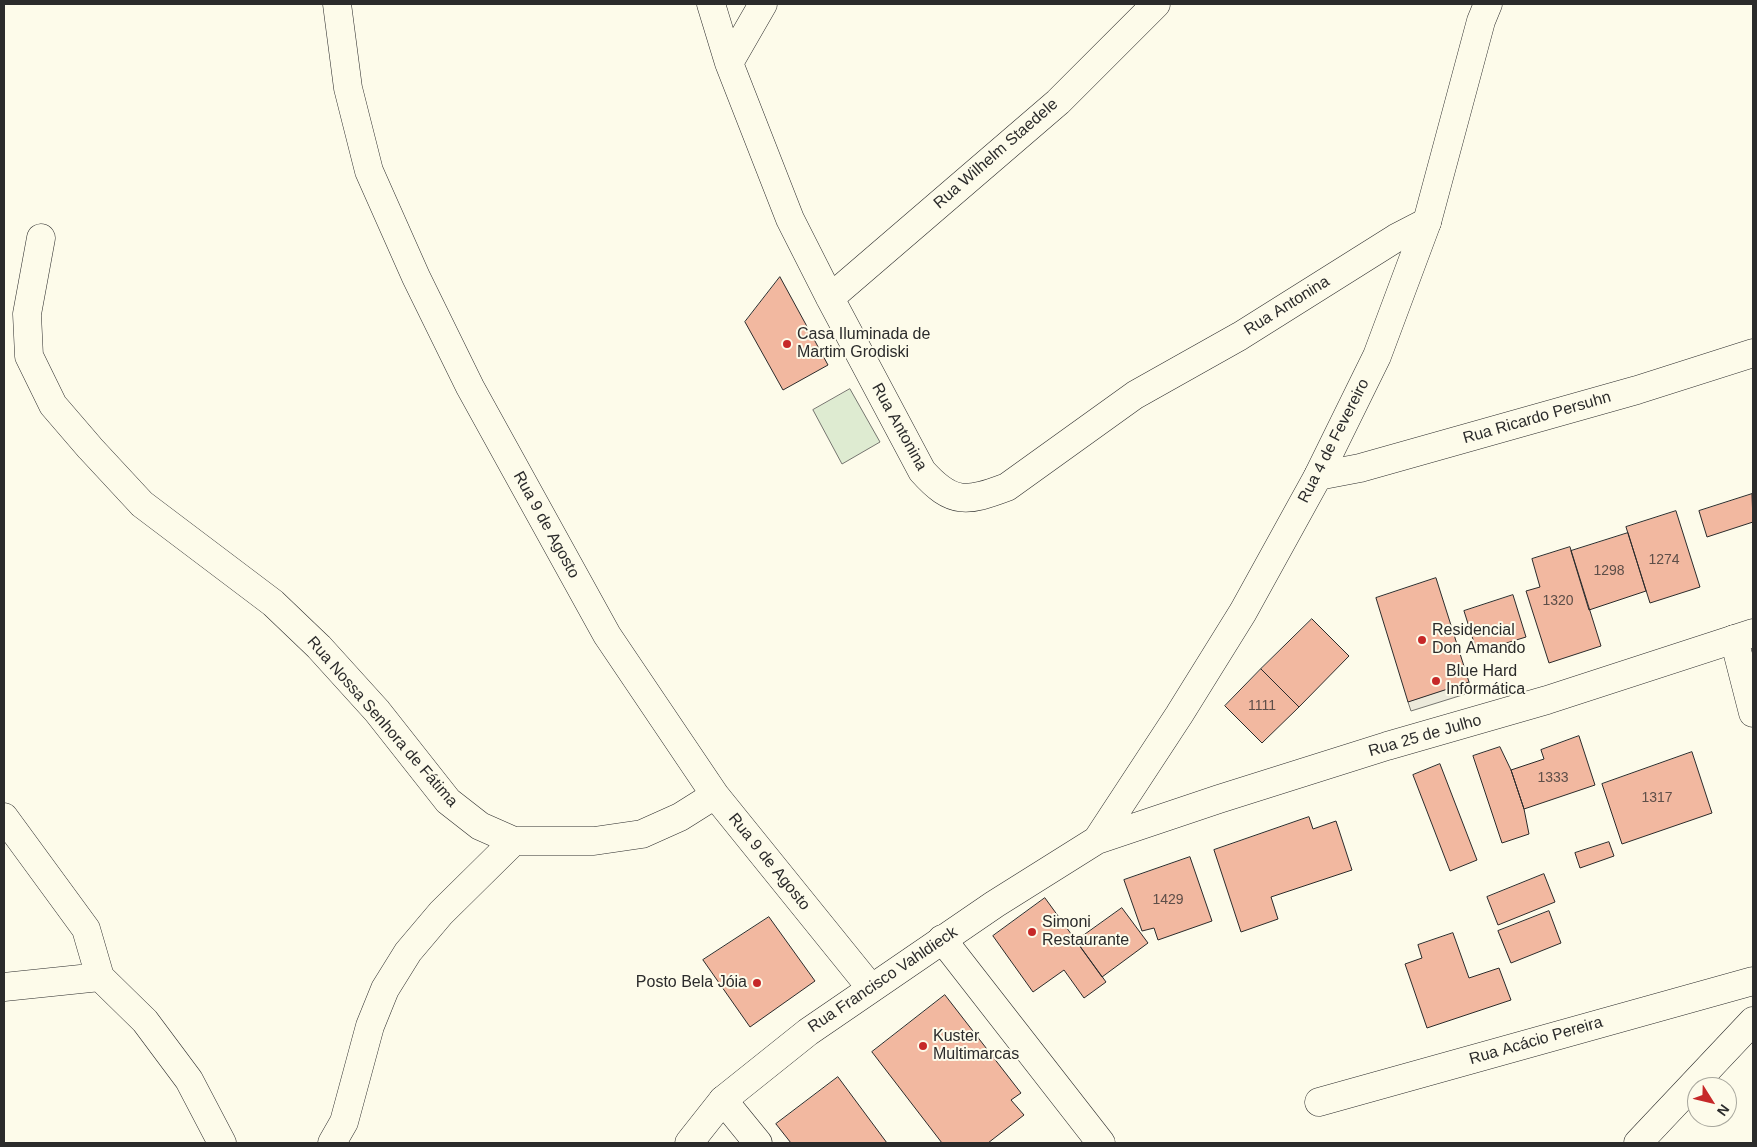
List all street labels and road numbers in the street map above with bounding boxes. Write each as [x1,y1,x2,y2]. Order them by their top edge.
street label: Rua Wilhelm Staedele [930,95,1062,213]
street label: Rua Antonina [1241,272,1333,340]
street label: Rua 4 de Fevereiro [1294,376,1374,506]
street label: Rua Antonina [867,380,931,474]
street label: Rua Ricardo Persuhn [1461,388,1613,448]
street label: Rua 9 de Agosto [509,468,583,582]
street label: Rua Nossa Senhora de Fátima [303,633,461,811]
street label: Rua 25 de Julho [1366,711,1484,761]
street label: Rua 9 de Agosto [724,810,814,914]
street label: Rua Francisco Vahldieck [805,923,961,1037]
street label: Rua Acácio Pereira [1467,1013,1605,1069]

